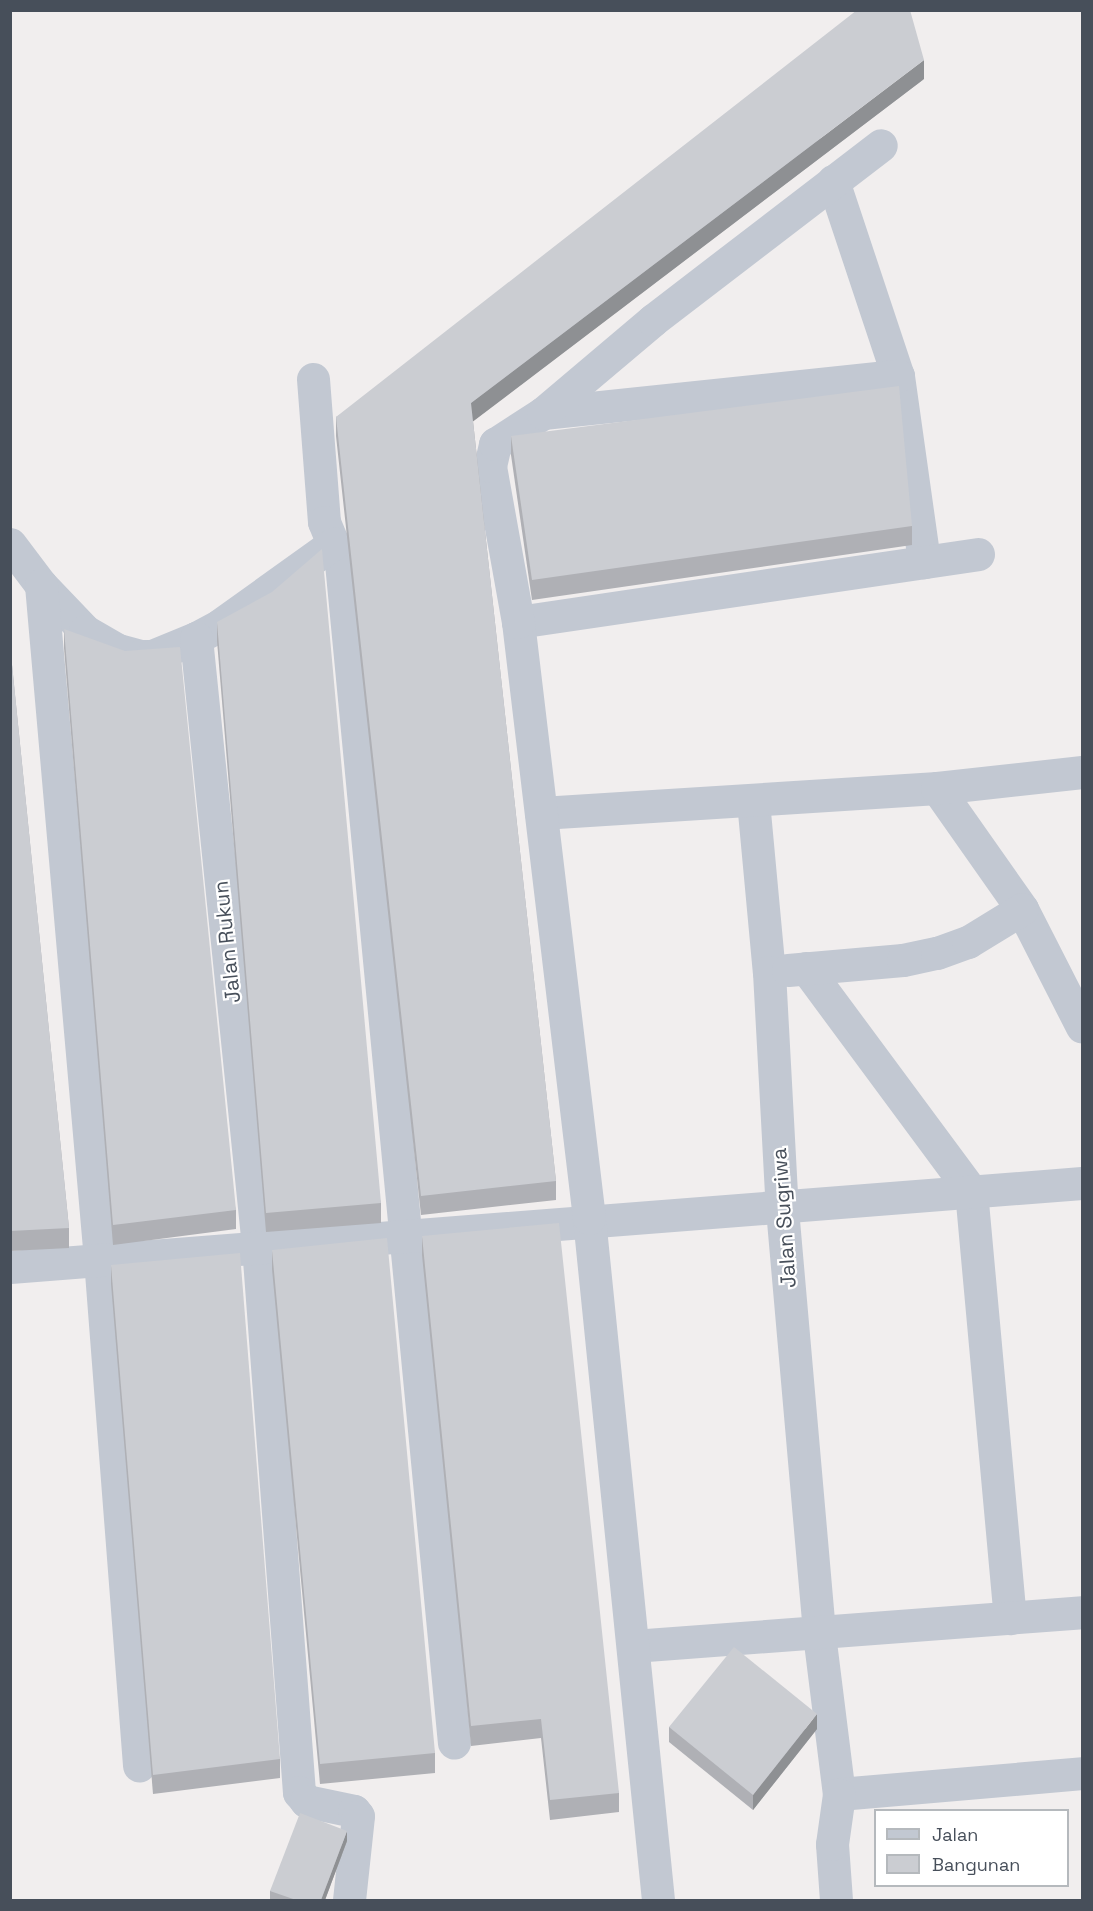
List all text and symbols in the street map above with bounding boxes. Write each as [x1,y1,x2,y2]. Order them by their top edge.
street label: Jalan Rukun [208,880,246,1004]
street label: Jalan Sugriwa [767,1147,801,1289]
legend [874,1809,1069,1887]
text: Jalan [932,1823,978,1846]
text: Bangunan [932,1853,1020,1876]

